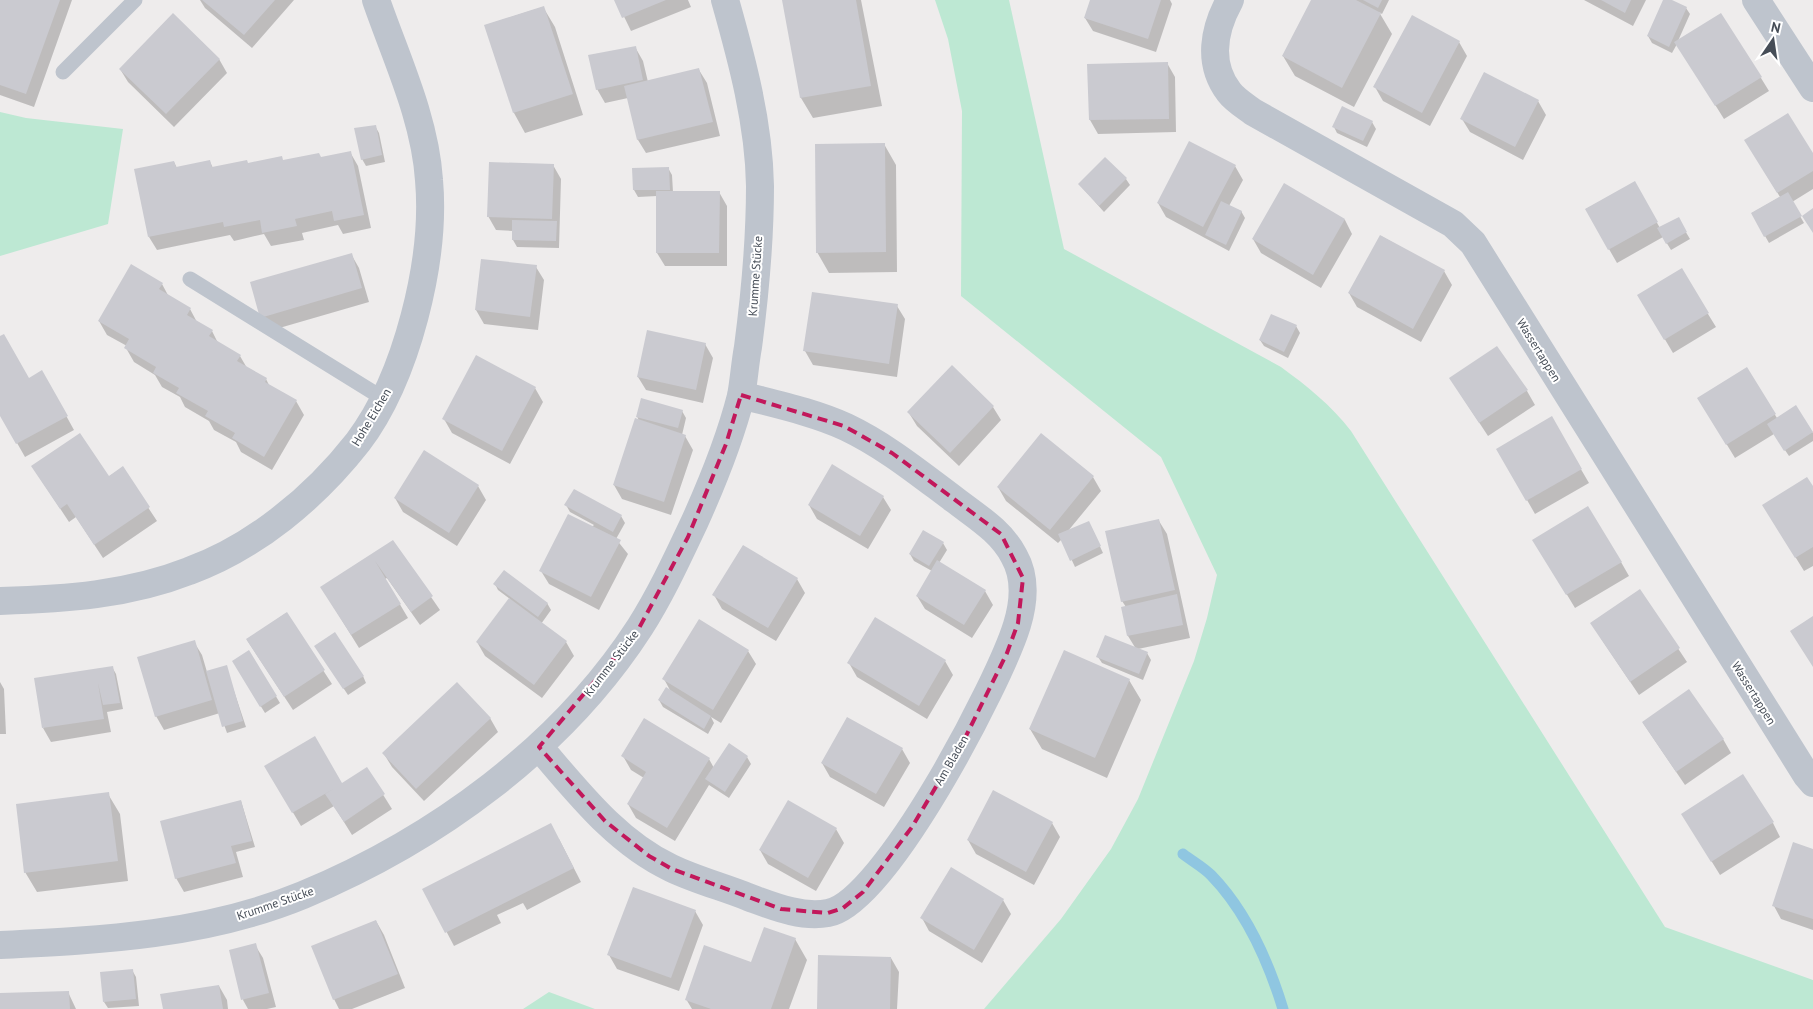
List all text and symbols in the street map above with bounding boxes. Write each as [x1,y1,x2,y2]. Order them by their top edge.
north arrow [1748,15,1798,65]
text: N [1769,18,1782,37]
street label: Krumme Stücke [745,235,765,317]
street label: Wassertappen [1514,316,1564,384]
street label: Hohe Eichen [348,385,394,449]
street label: Krumme Stücke [580,627,642,699]
street label: Wassertappen [1729,659,1779,727]
street label: Am Bladen [931,732,971,788]
street label: Krumme Stücke [235,883,315,923]

